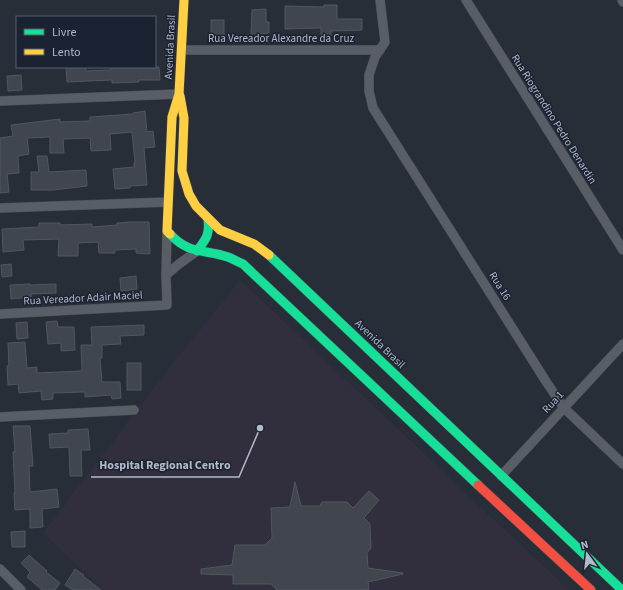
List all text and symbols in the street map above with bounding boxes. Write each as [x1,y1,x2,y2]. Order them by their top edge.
street label: Avenida Brasil [161,14,179,80]
legend [16,16,156,68]
text: Livre [52,24,76,41]
street label: Rua Vereador Alexandre da Cruz [208,31,354,46]
text: Lento [52,44,81,61]
street label: Rua Riograndino Pedro Denardin [508,51,600,187]
street label: Rua 16 [485,269,515,304]
street label: Rua Vereador Adair Maciel [23,287,143,309]
street label: Avenida Brasil [352,316,409,372]
street label: Rua 1 [539,388,567,416]
callout: Hospital Regional Centro [91,453,239,477]
text: Hospital Regional Centro [99,457,231,474]
north arrow [567,534,607,574]
text: N [579,537,590,553]

